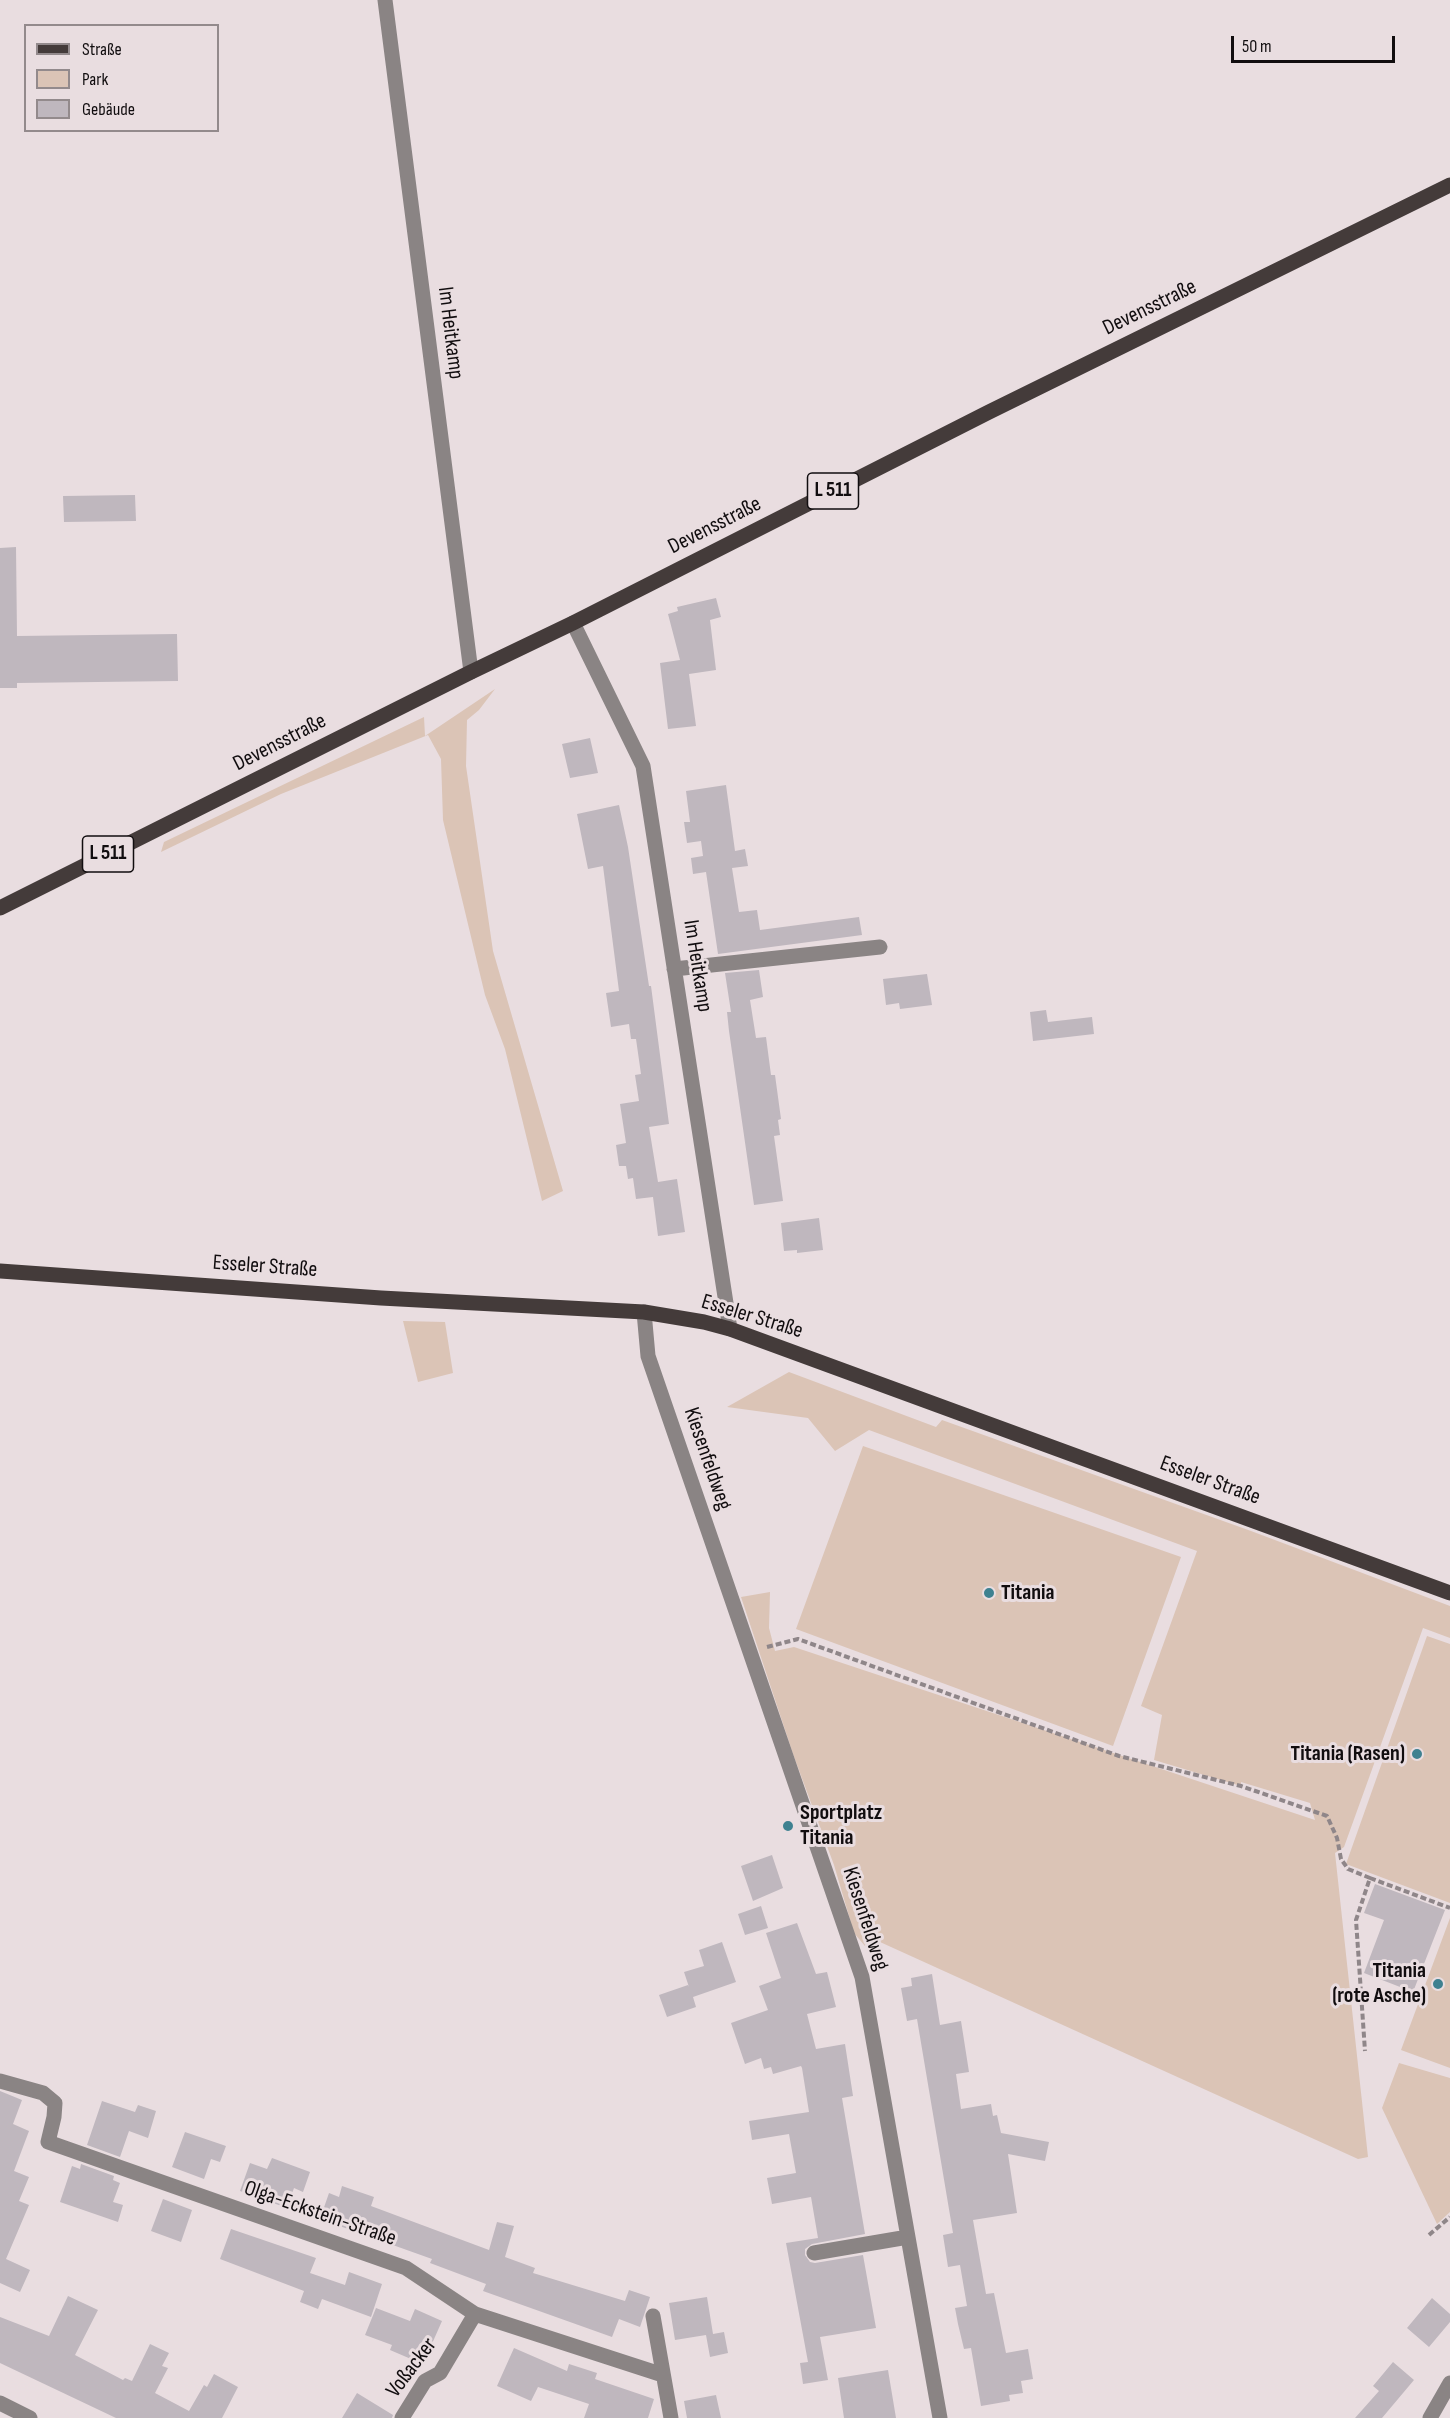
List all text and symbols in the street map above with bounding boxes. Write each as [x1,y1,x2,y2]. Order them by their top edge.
legend [24,24,219,132]
scale bar [1234,24,1398,62]
text: 50 m [1242,36,1272,57]
text: Straße [82,39,122,60]
text: Park [82,69,108,90]
text: Gebäude [82,99,135,120]
street label: Devensstraße [1099,274,1201,342]
street label: Im Heitkamp [431,285,469,381]
road number: L 511 [808,473,858,509]
street label: Devensstraße [664,491,766,561]
street label: Devensstraße [229,708,331,778]
road number: L 511 [82,836,134,872]
street label: Im Heitkamp [677,918,717,1014]
street label: Esseler Straße [212,1250,318,1284]
street label: Esseler Straße [698,1289,806,1345]
street label: Kiesenfeldweg [677,1404,737,1514]
street label: Esseler Straße [1156,1451,1264,1511]
place label: Titania [1001,1580,1055,1606]
marker: Titania [982,1586,996,1600]
place label: Titania (Rasen) [1291,1741,1405,1767]
marker: Titania (Rasen) [1410,1747,1424,1761]
place label: Sportplatz Titania [800,1800,882,1852]
marker: Sportplatz Titania [781,1819,795,1833]
street label: Kiesenfeldweg [836,1864,894,1974]
place label: Titania (rote Asche) [1332,1958,1426,2010]
marker: Titania (rote Asche) [1431,1977,1445,1991]
street label: Olga-Eckstein-Straße [240,2176,400,2252]
street label: Voßacker [381,2333,443,2403]

